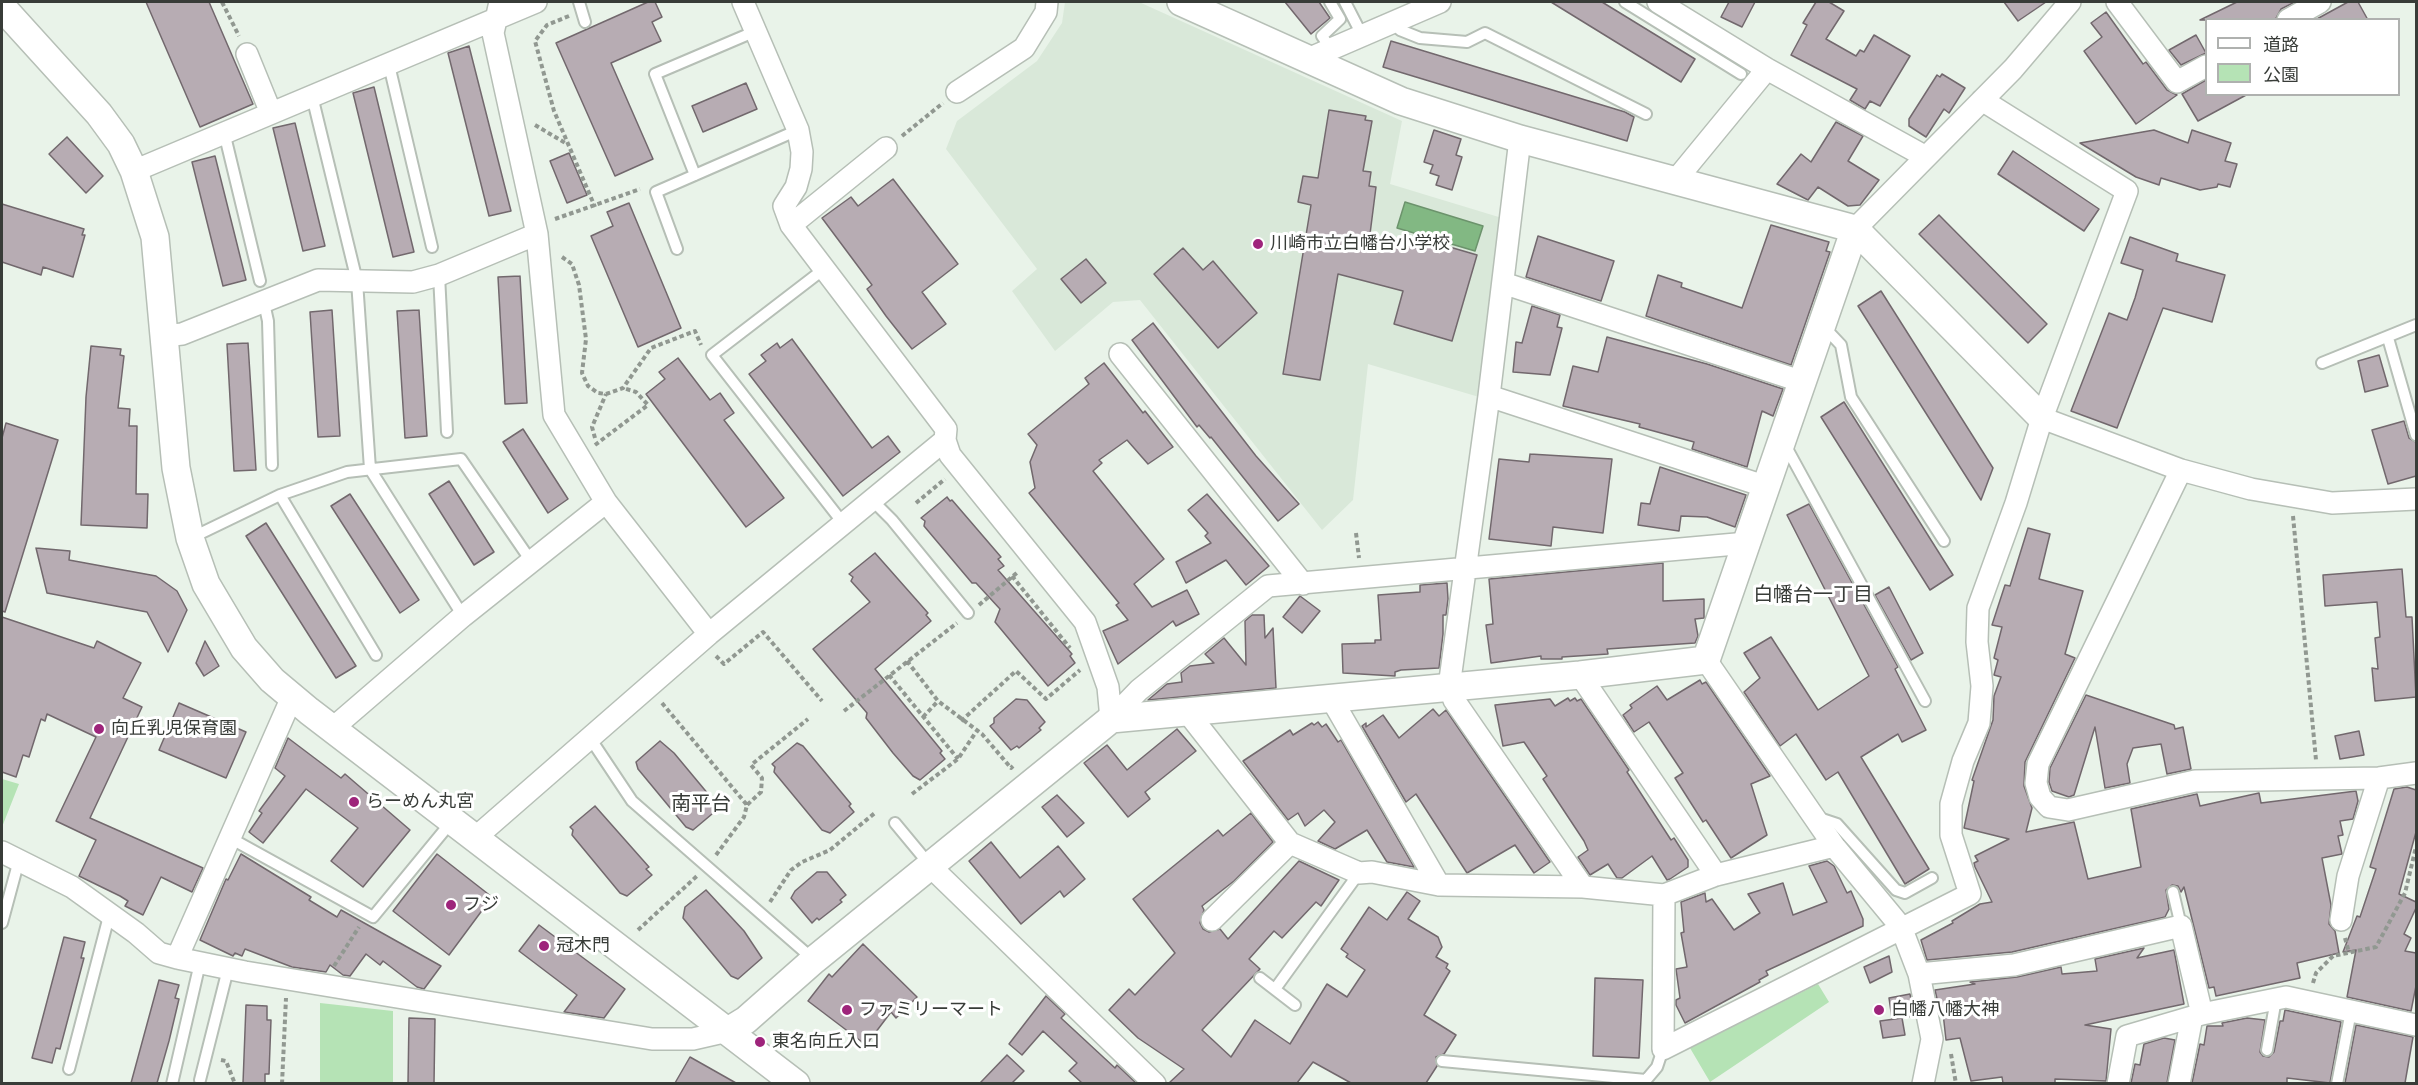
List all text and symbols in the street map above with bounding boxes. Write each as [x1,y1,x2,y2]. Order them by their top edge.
legend [2205,18,2400,96]
text: 道路 [2263,34,2299,56]
text: 公園 [2263,64,2299,86]
place label: 川崎市立白幡台小学校 [1270,233,1450,255]
marker: 川崎市立白幡台小学校 [1251,237,1265,251]
district label: 白幡台一丁目 [1753,583,1873,607]
place label: 向丘乳児保育園 [111,718,237,740]
marker: 向丘乳児保育園 [92,722,106,736]
place label: らーめん丸宮 [366,791,474,813]
district label: 南平台 [671,792,731,816]
marker: らーめん丸宮 [347,795,361,809]
place label: フジ [463,894,499,916]
marker: フジ [444,898,458,912]
place label: 冠木門 [556,935,610,957]
marker: 冠木門 [537,939,551,953]
place label: ファミリーマート [859,999,1003,1021]
place label: 白幡八幡大神 [1891,999,1999,1021]
marker: ファミリーマート [840,1003,854,1017]
marker: 白幡八幡大神 [1872,1003,1886,1017]
place label: 東名向丘入口 [772,1031,880,1053]
marker: 東名向丘入口 [753,1035,767,1049]

